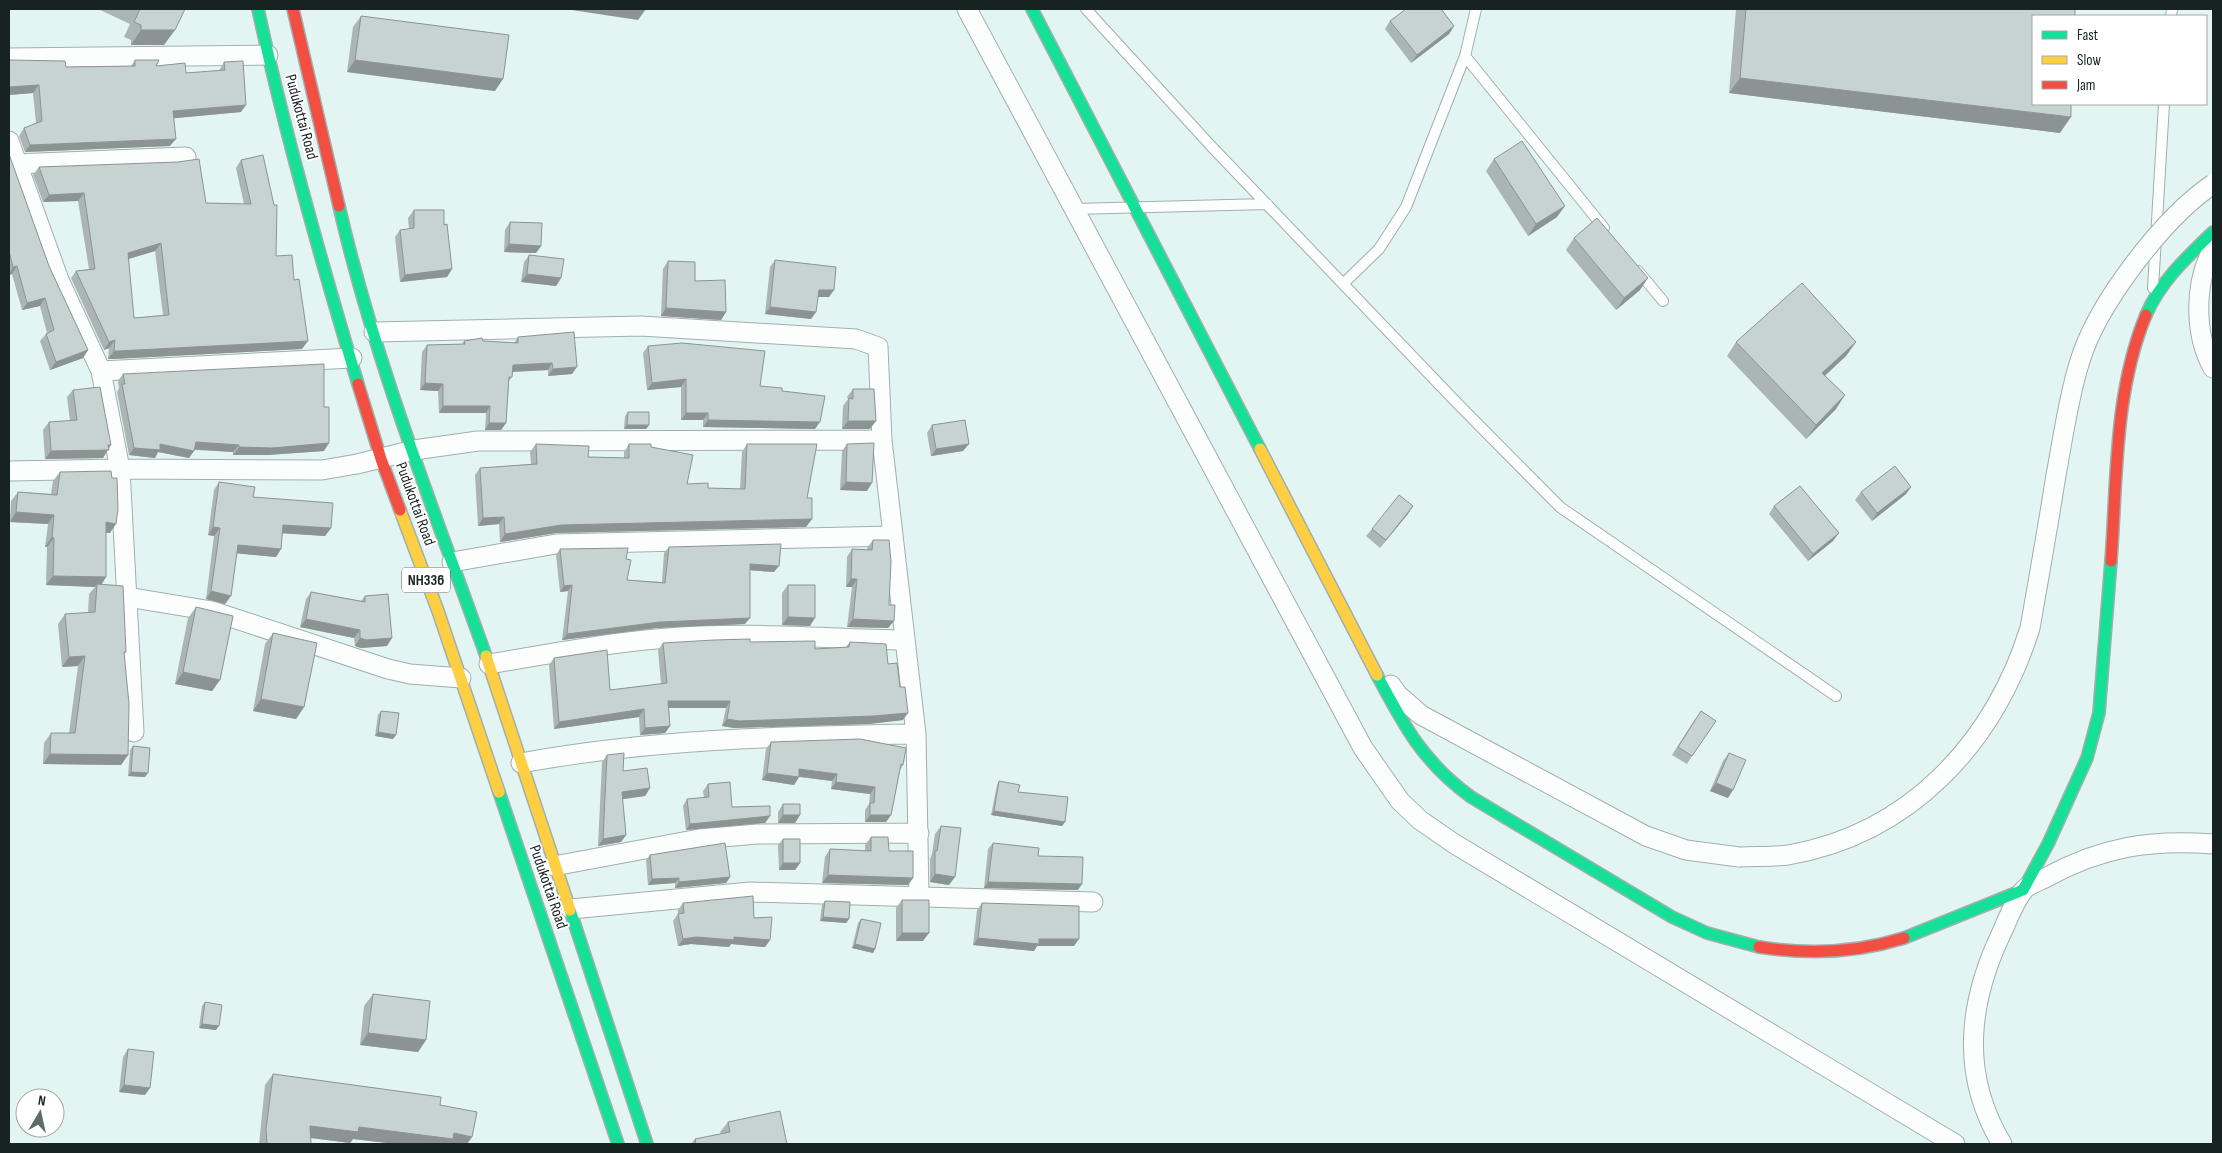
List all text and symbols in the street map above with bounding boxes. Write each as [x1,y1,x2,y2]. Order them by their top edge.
legend [2032,15,2207,105]
text: Fast [2077,26,2099,45]
text: Slow [2077,51,2101,70]
street label: Pudukottai Road [281,72,321,162]
text: Jam [2076,76,2095,95]
street label: Pudukottai Road [391,460,439,548]
road number: NH336 [402,568,450,592]
street label: Pudukottai Road [525,843,571,931]
north arrow [15,1088,65,1138]
text: N [37,1092,47,1110]

